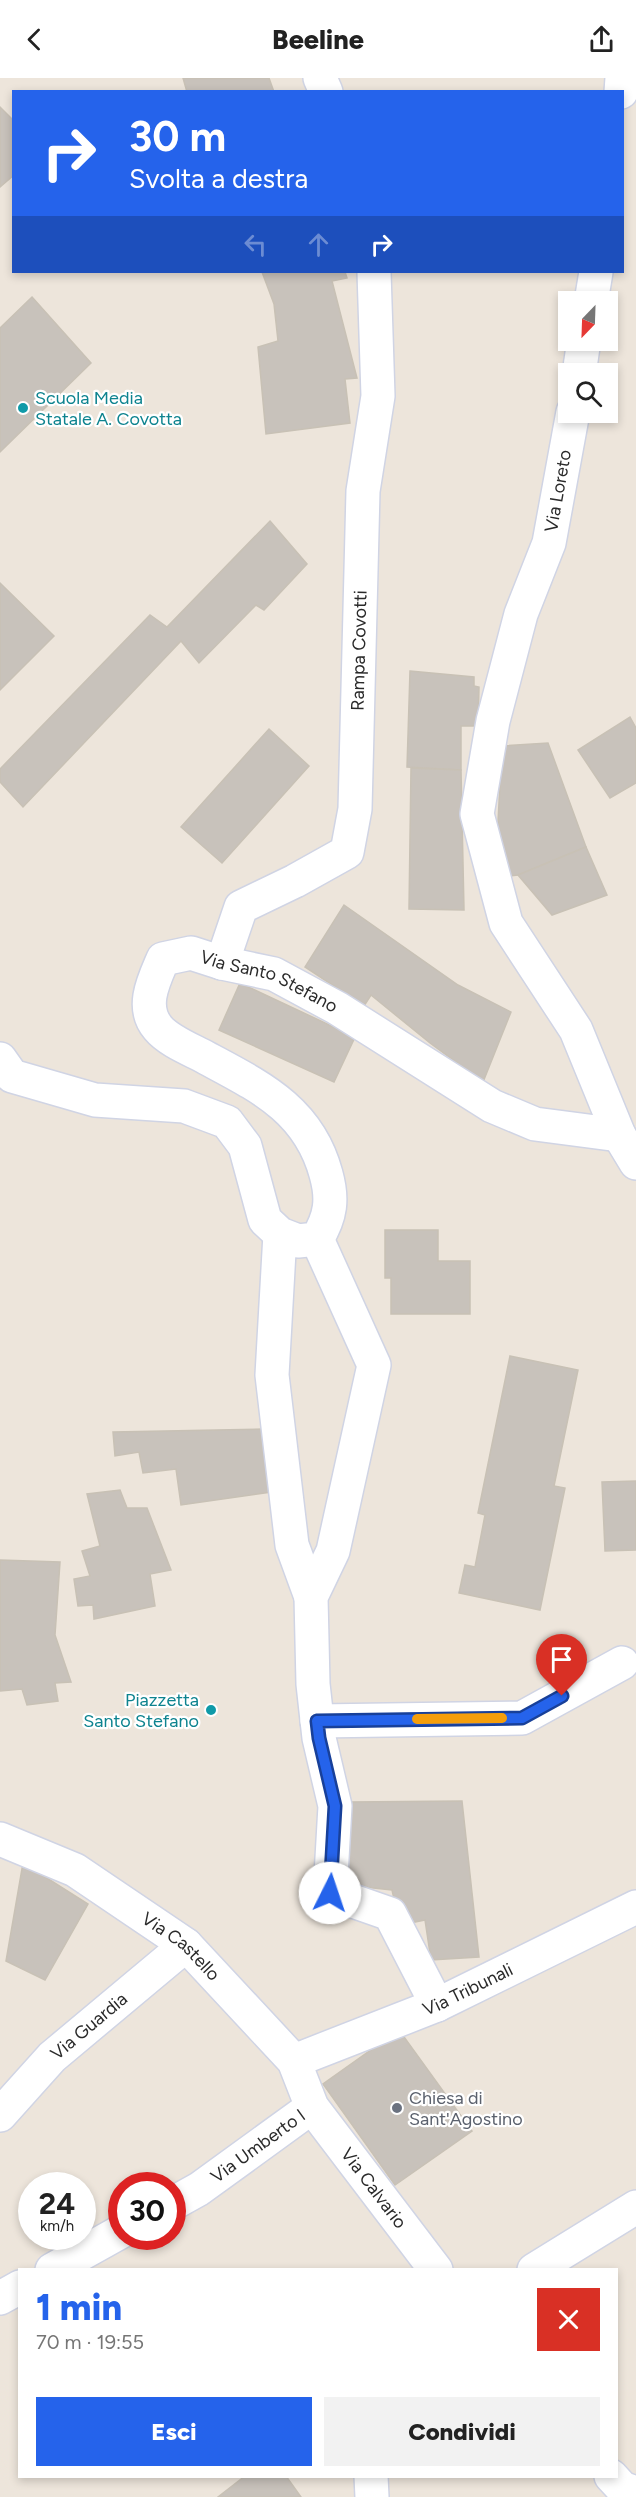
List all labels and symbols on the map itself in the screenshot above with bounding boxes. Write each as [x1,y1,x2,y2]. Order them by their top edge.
north arrow [558,291,618,351]
place label: Scuola Media Statale A. Covotta [35,387,182,430]
marker: Scuola Media Statale A. Covotta [16,401,30,415]
street label: Via Loreto [540,448,576,534]
street label: Rampa Covotti [346,590,372,711]
street label: Via Santo Stefano [197,946,341,1017]
pin [536,1634,587,1696]
place label: Piazzetta Santo Stefano [83,1689,199,1732]
marker: Piazzetta Santo Stefano [204,1703,218,1717]
position arrow [298,1861,362,1925]
street label: Via Castello [138,1907,225,1985]
street label: Via Tribunali [420,1958,517,2021]
street label: Via Guardia [46,1988,132,2064]
place label: Chiesa di Sant'Agostino [409,2087,523,2130]
marker: Chiesa di Sant'Agostino [390,2101,404,2115]
street label: Via Umberto I [207,2104,310,2188]
street label: Via Calvario [336,2143,411,2233]
speed limit sign: 30 [108,2172,186,2250]

